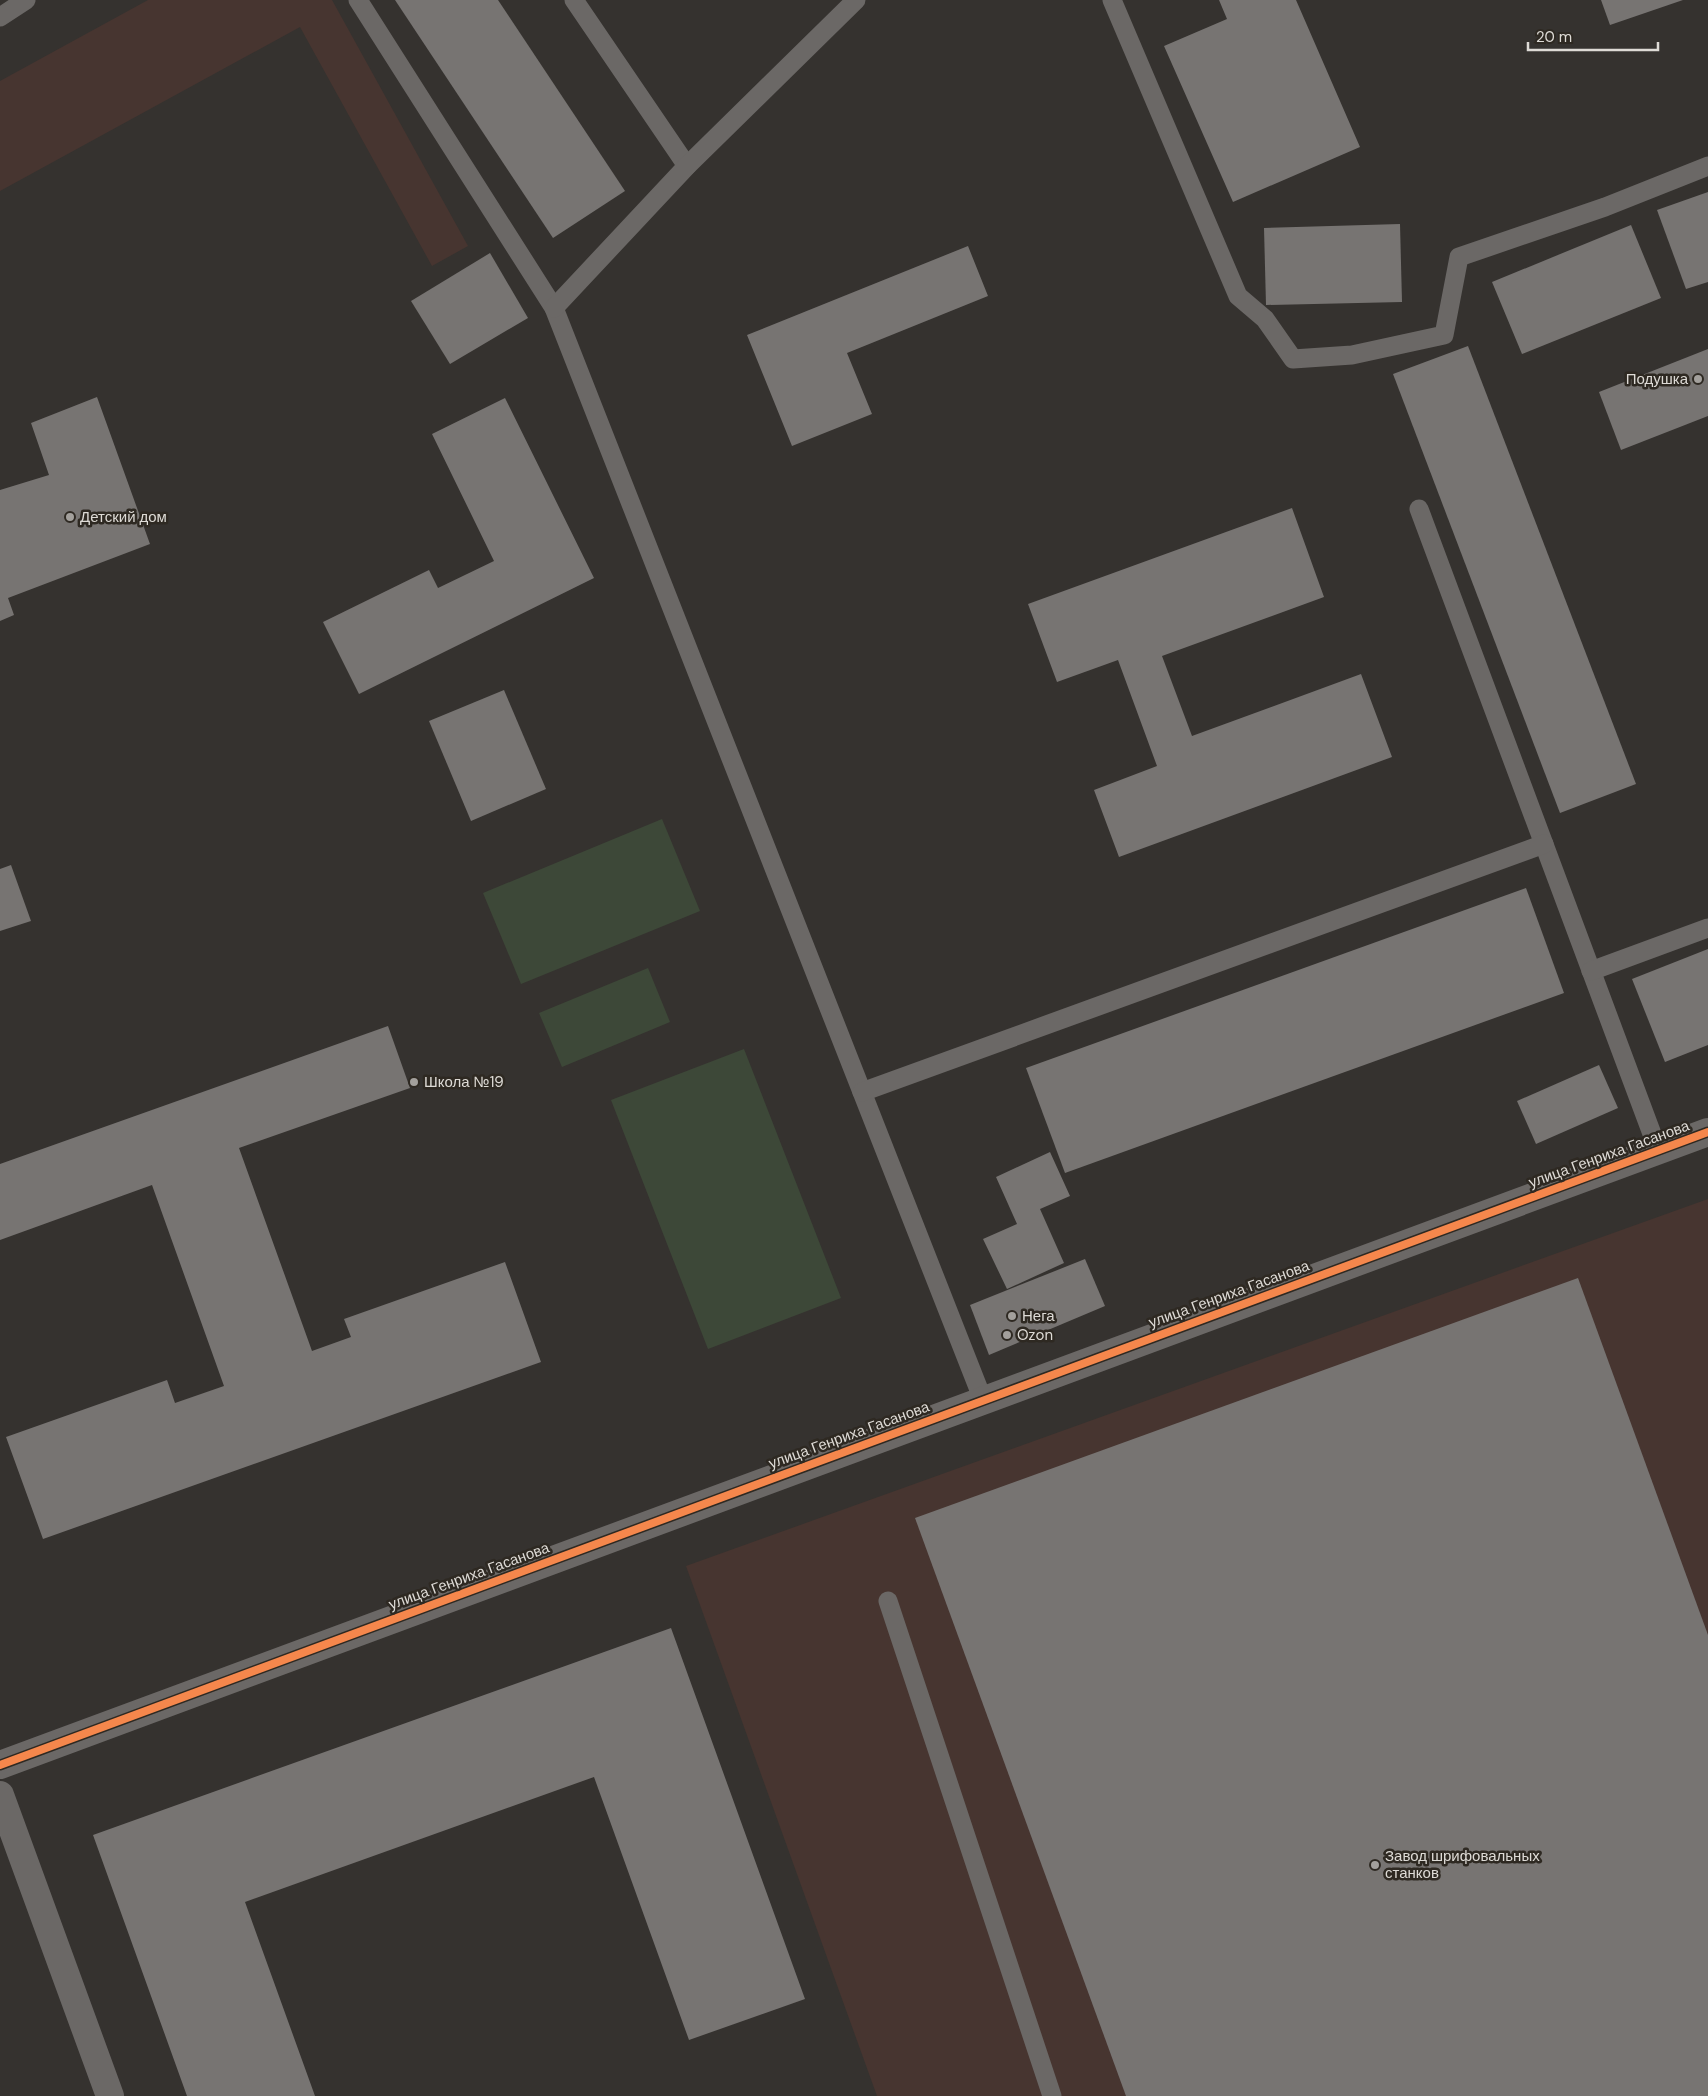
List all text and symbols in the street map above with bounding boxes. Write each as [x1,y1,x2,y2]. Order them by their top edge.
scale bar [1528,20,1658,52]
text: 20 m [1536,27,1572,47]
place label: Подушка [1626,369,1689,389]
marker: Подушка [1692,373,1704,385]
place label: Детский дом [80,507,167,527]
marker: Детский дом [64,511,76,523]
place label: Школа №19 [424,1072,504,1092]
marker: Школа №19 [408,1076,420,1088]
street label: улица Генриха Гасанова [1526,1115,1693,1192]
street label: улица Генриха Гасанова [1146,1255,1313,1332]
place label: Нега [1022,1306,1055,1326]
marker: Нега [1006,1310,1018,1322]
place label: Ozon [1017,1325,1053,1345]
marker: Ozon [1001,1329,1013,1341]
street label: улица Генриха Гасанова [766,1396,933,1473]
street label: улица Генриха Гасанова [386,1537,553,1614]
place label: Завод шрифовальных станков [1385,1846,1540,1883]
marker: Завод шрифовальных станков [1369,1859,1381,1871]

